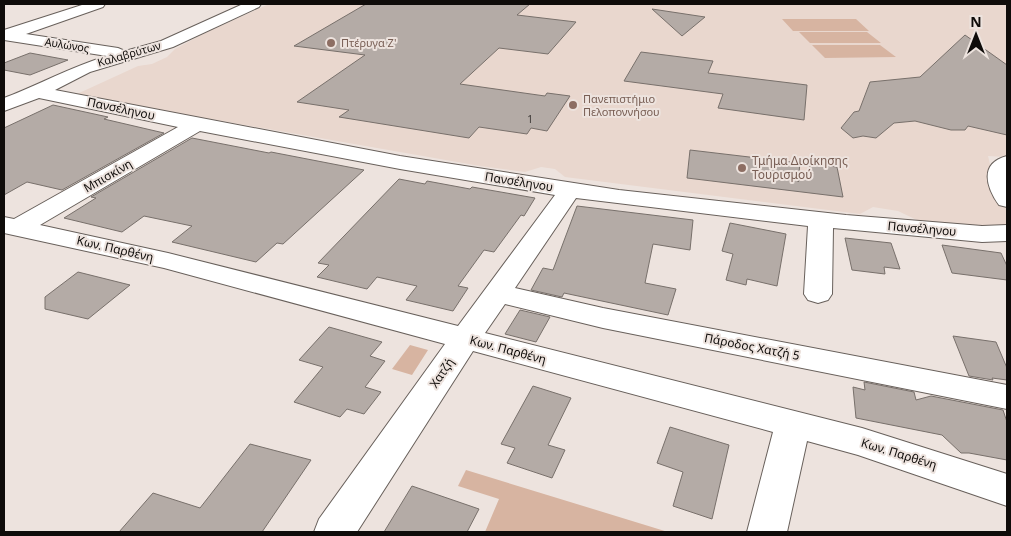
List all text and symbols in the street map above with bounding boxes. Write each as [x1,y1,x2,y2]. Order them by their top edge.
north arrow [951,10,1001,60]
text: N [970,12,982,31]
street label: Αυλώνος [44,34,90,55]
place label: Πτέρυγα Ζ' [341,35,396,50]
street label: Καλαβρύτων [95,37,163,70]
marker: Πτέρυγα Ζ' [325,37,337,49]
place label: Πανεπιστήμιο Πελοποννήσου [583,91,660,119]
street label: Πανσέληνου [86,93,157,124]
marker: Πανεπιστήμιο Πελοποννήσου [567,99,579,111]
house number: 1 [527,112,533,126]
place label: Τμήμα Διοίκησης Τουρισμού [752,152,848,183]
street label: Μπισκίνη [80,155,135,196]
marker: Τμήμα Διοίκησης Τουρισμού [736,162,748,174]
street label: Πανσέληνου [484,168,554,195]
street label: Πανσέληνου [887,217,957,240]
street label: Κων. Παρθένη [75,231,155,266]
street label: Πάροδος Χατζή 5 [703,329,801,364]
street label: Κων. Παρθένη [468,331,548,368]
street label: Χατζή [425,354,458,391]
street label: Κων. Παρθένη [859,434,939,473]

